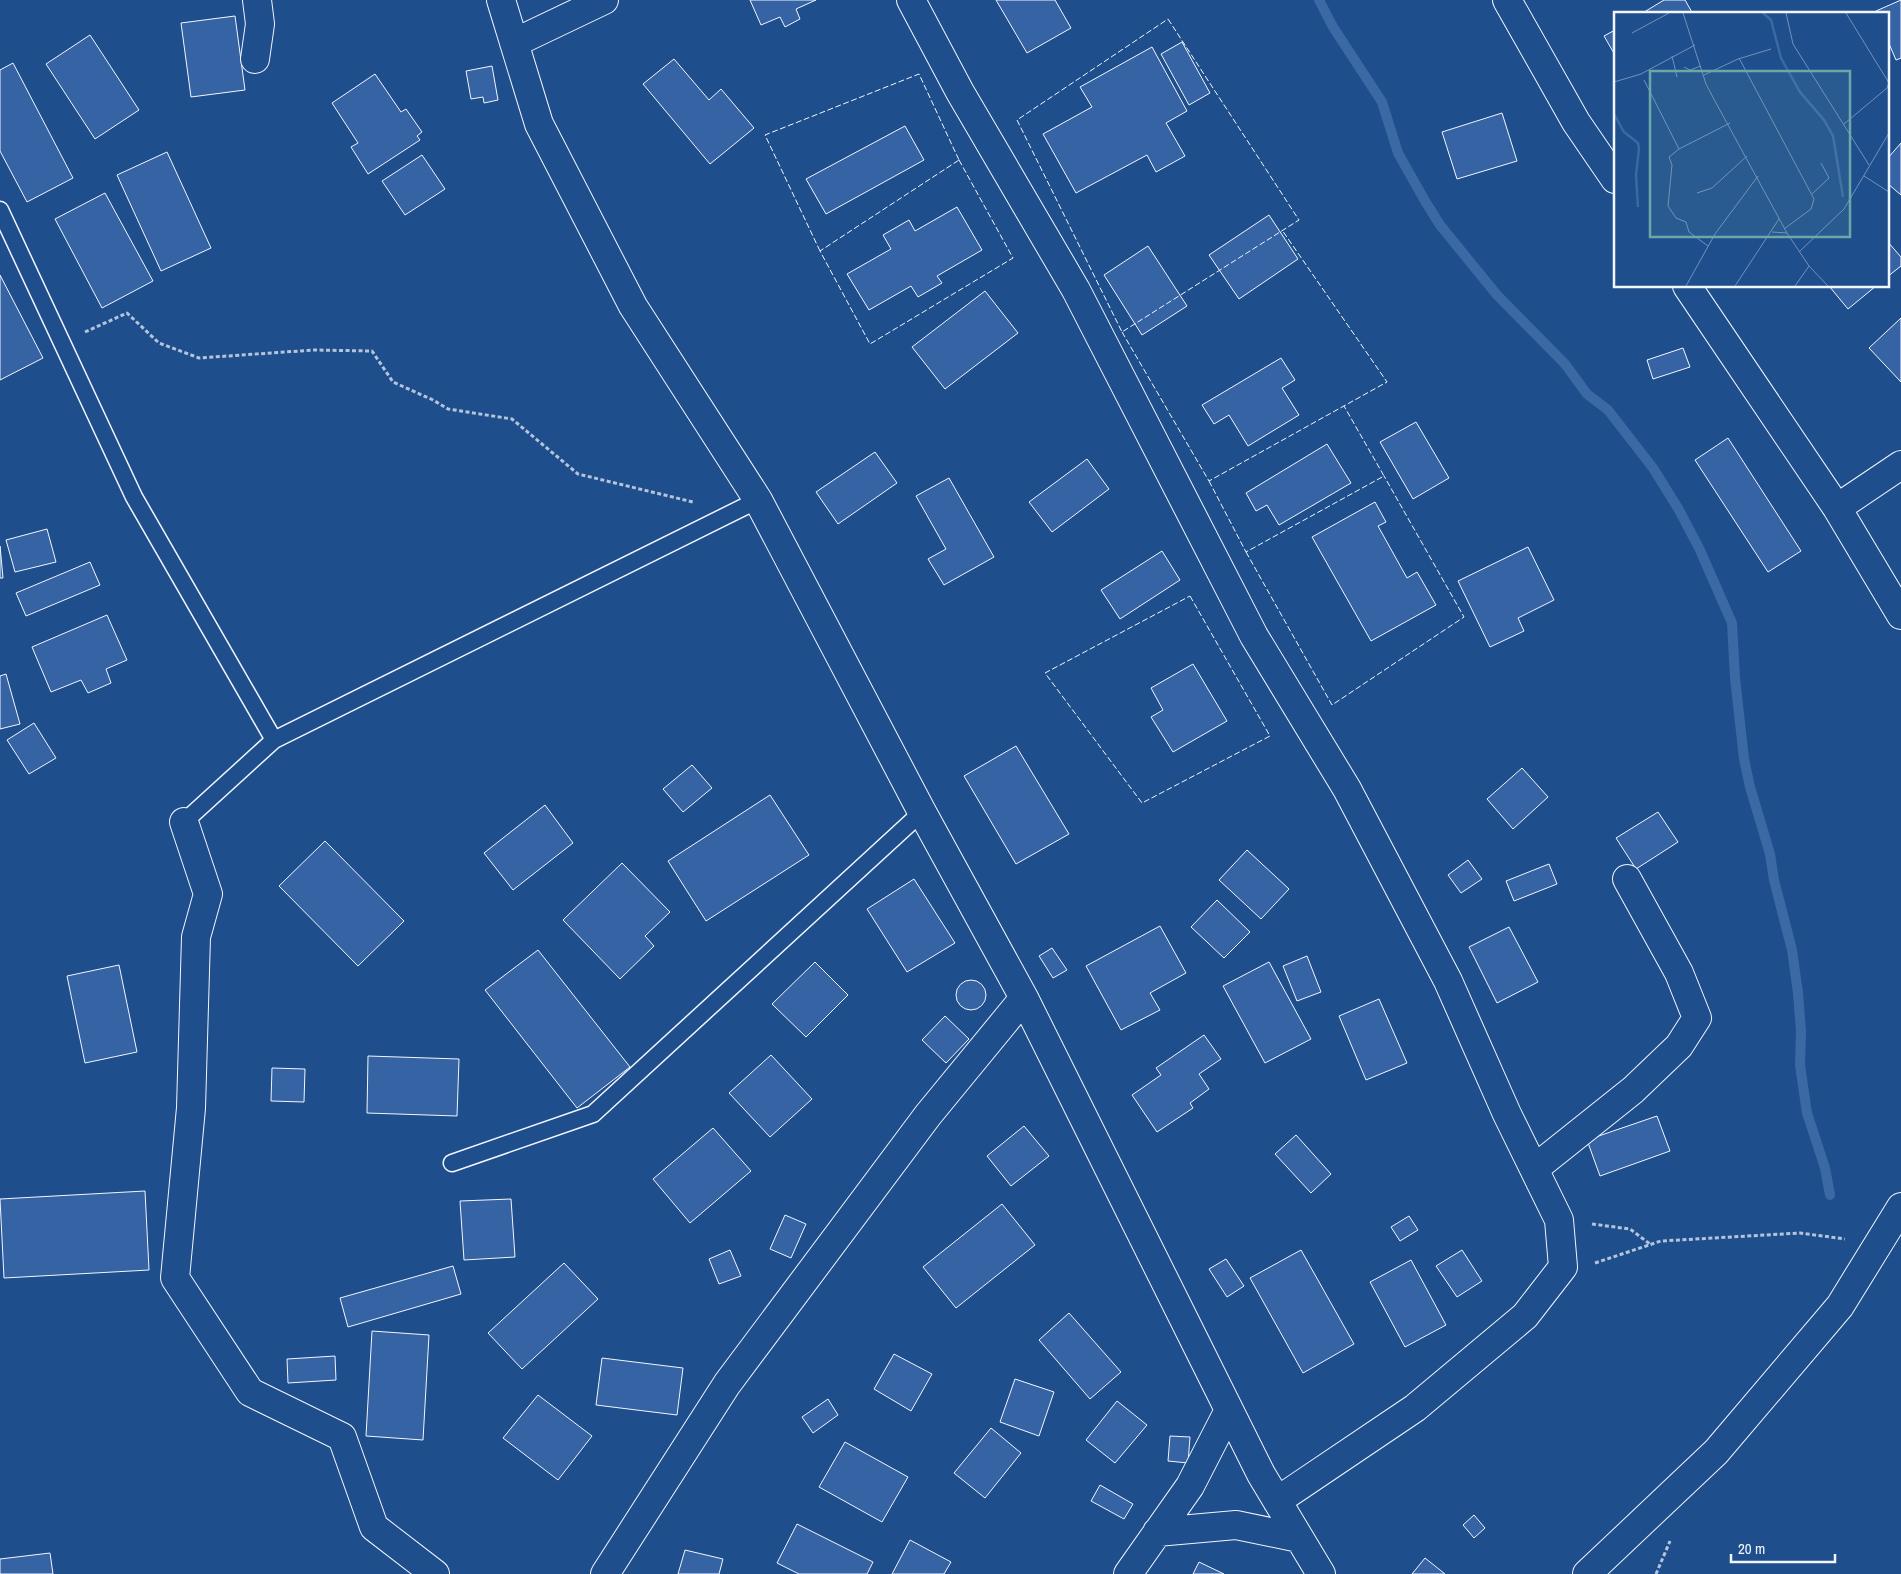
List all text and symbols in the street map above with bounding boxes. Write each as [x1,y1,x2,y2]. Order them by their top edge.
inset map [1614,12,1888,288]
scale bar [1731,1532,1835,1564]
text: 20 m [1738,1538,1765,1559]

